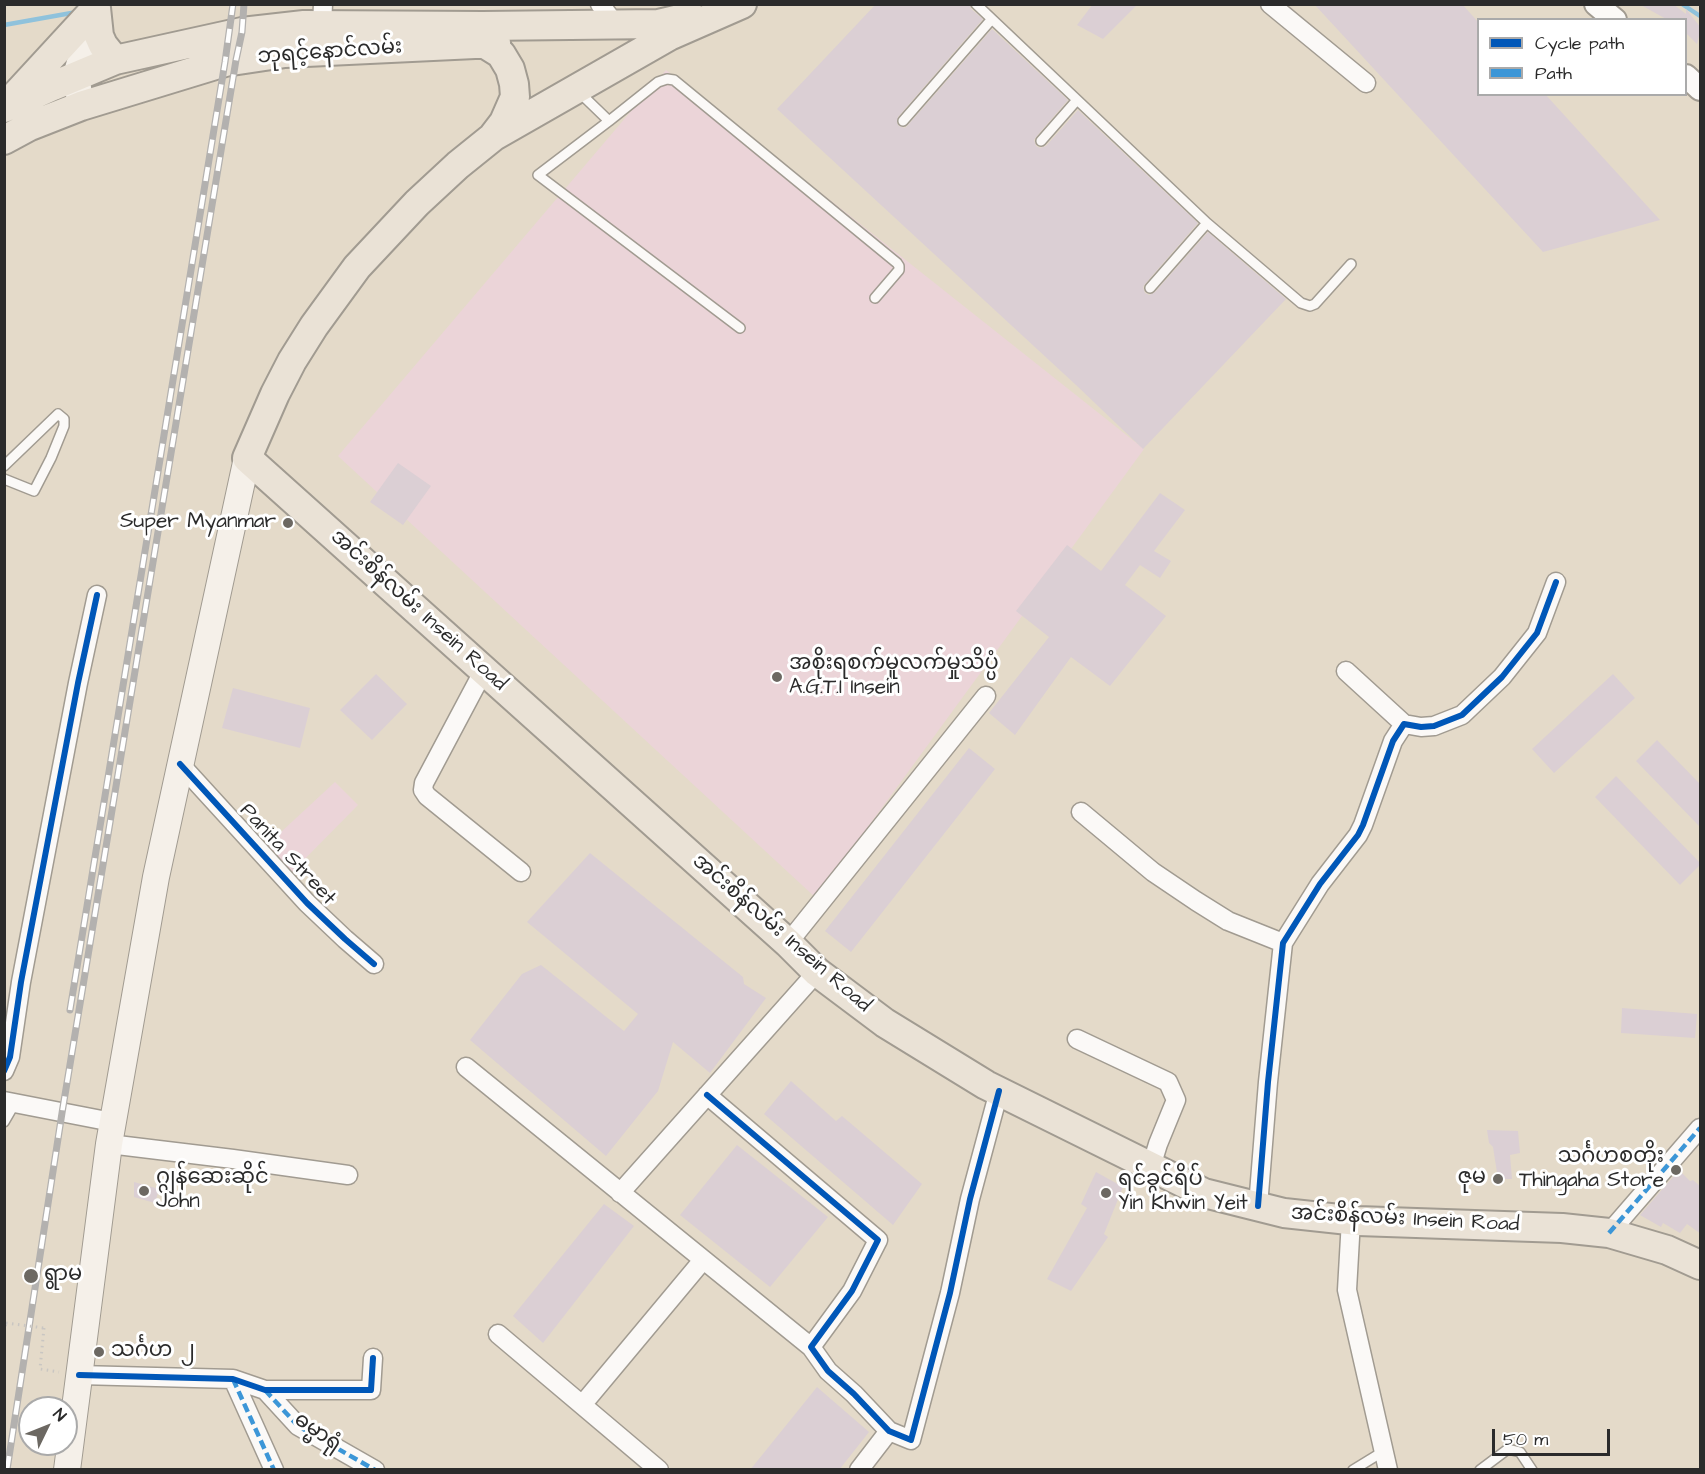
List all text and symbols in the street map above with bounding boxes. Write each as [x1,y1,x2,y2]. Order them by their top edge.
legend [1477,18,1687,96]
text: Cycle path [1535,31,1624,56]
street label: ဘုရင့်နောင်လမ်း [257,35,403,71]
text: Path [1535,61,1572,86]
place label: Super Myanmar [120,510,276,536]
marker: Super Myanmar [281,516,295,530]
street label: အင်းစိန်လမ်း Insein Road [325,525,511,697]
place label: အစိုးရစက်မှုလက်မှုသိပ္ပံ A.G.T.I Insein [789,652,999,702]
marker: အစိုးရစက်မှုလက်မှုသိပ္ပံ A.G.T.I Insein [770,670,784,684]
street label: Panita Street [233,799,341,911]
street label: အင်းစိန်လမ်း Insein Road [686,849,876,1019]
place label: သင်္ဂဟစတိုး Thingaha Store [1519,1145,1664,1195]
marker: သင်္ဂဟစတိုး Thingaha Store [1669,1163,1683,1177]
place label: ဂျွန်ဆေးဆိုင် John [156,1166,269,1216]
place label: ဇုမ [1457,1166,1486,1192]
place label: ရင်ခွင်ရိပ် Yin Khwin Yeit [1118,1168,1248,1218]
marker: ဇုမ [1491,1172,1505,1186]
marker: ဂျွန်ဆေးဆိုင် John [137,1184,151,1198]
marker: ရင်ခွင်ရိပ် Yin Khwin Yeit [1099,1186,1113,1200]
street label: အင်းစိန်လမ်း Insein Road [1290,1201,1520,1239]
place label: ရွာမ [44,1263,82,1289]
marker: ရွာမ [22,1267,40,1285]
place label: သင်္ဂဟ ၂ [111,1339,195,1365]
marker: သင်္ဂဟ ၂ [92,1345,106,1359]
north arrow [18,1396,78,1456]
text: N [48,1404,71,1426]
street label: ဓမ္မာရုံ [288,1408,346,1458]
scale bar [1495,1417,1614,1455]
text: 50 m [1503,1427,1548,1452]

